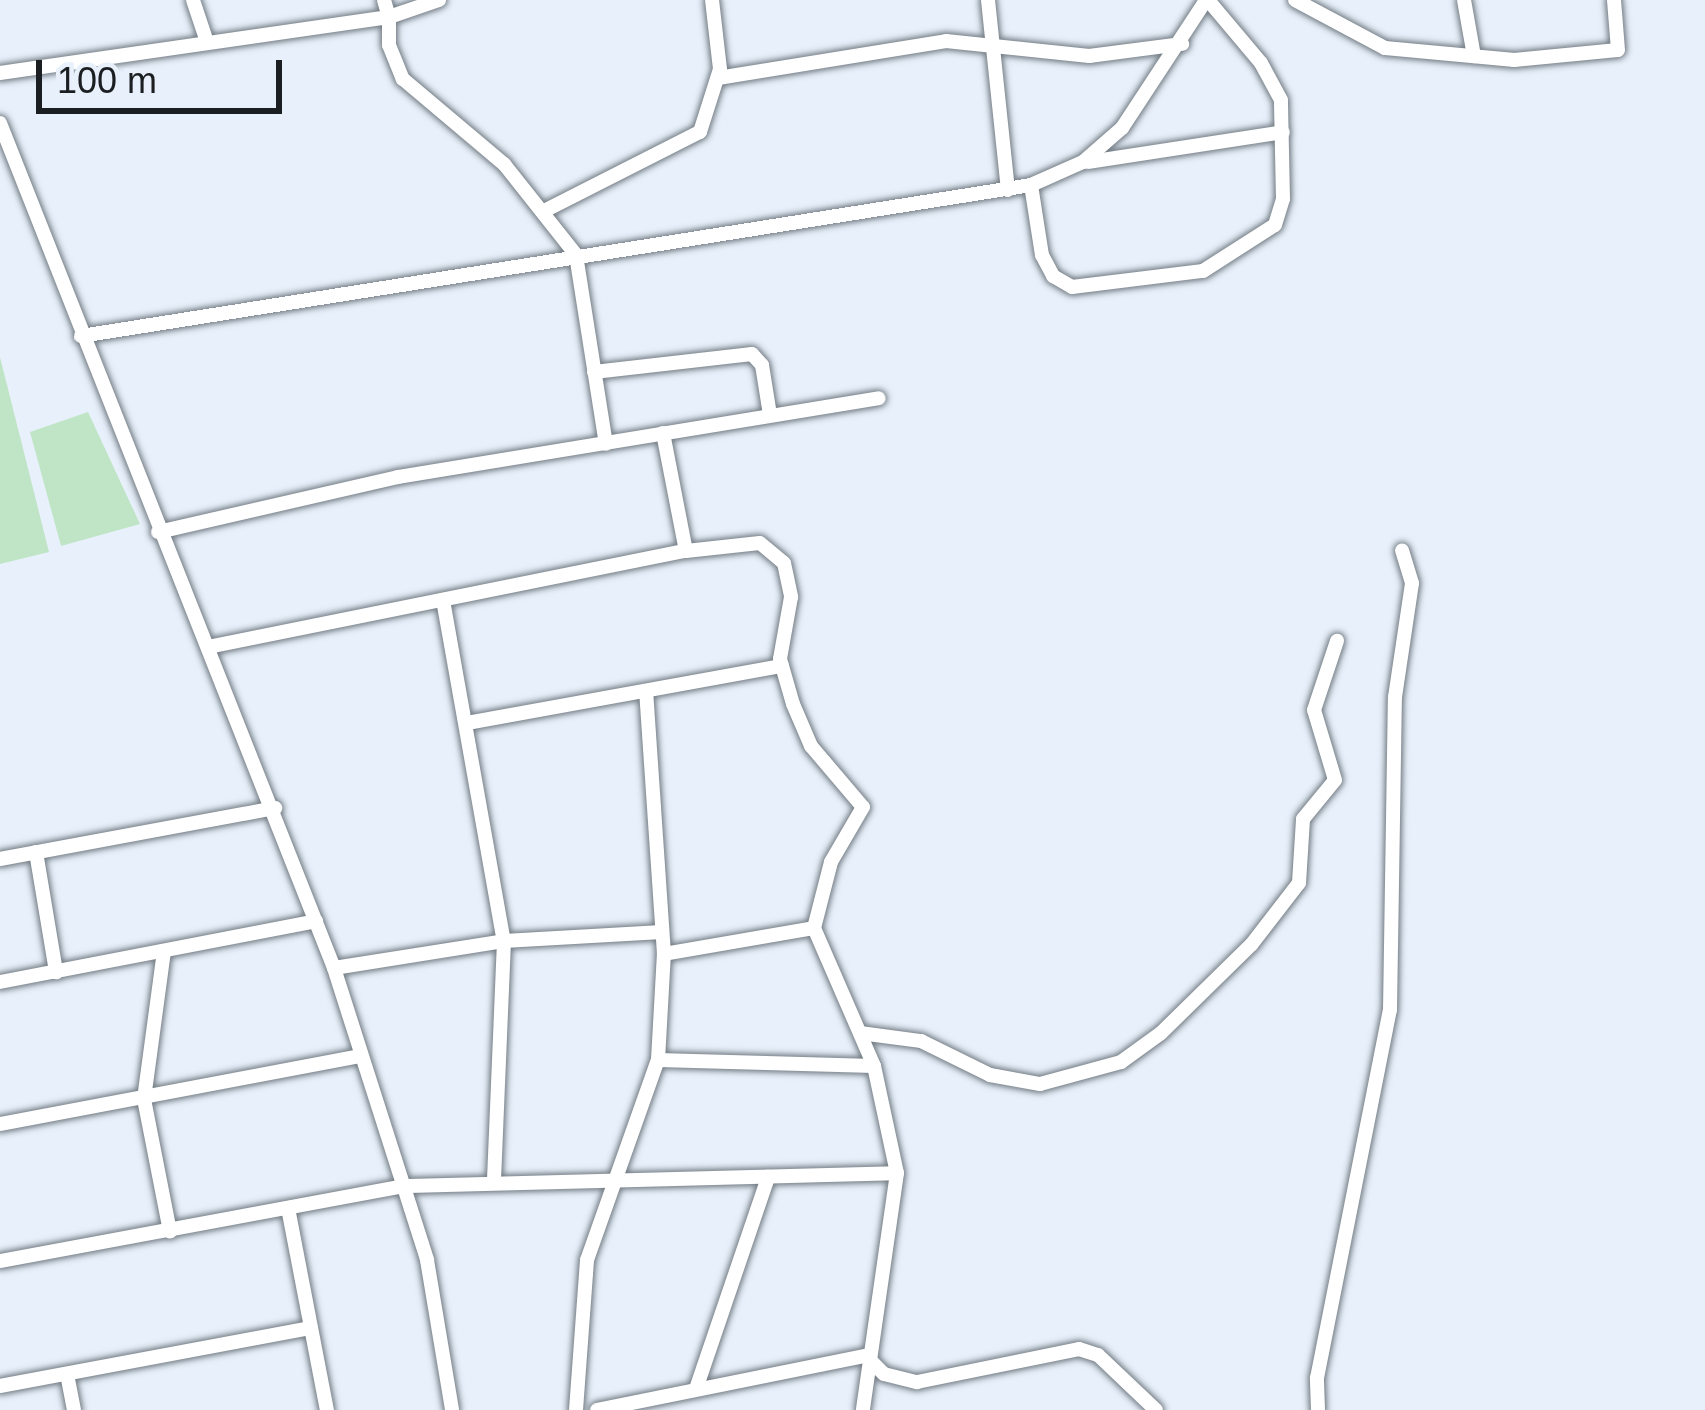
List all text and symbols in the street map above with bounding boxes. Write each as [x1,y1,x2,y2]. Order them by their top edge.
scale bar [42,36,288,110]
text: 100 m [57,60,157,101]

